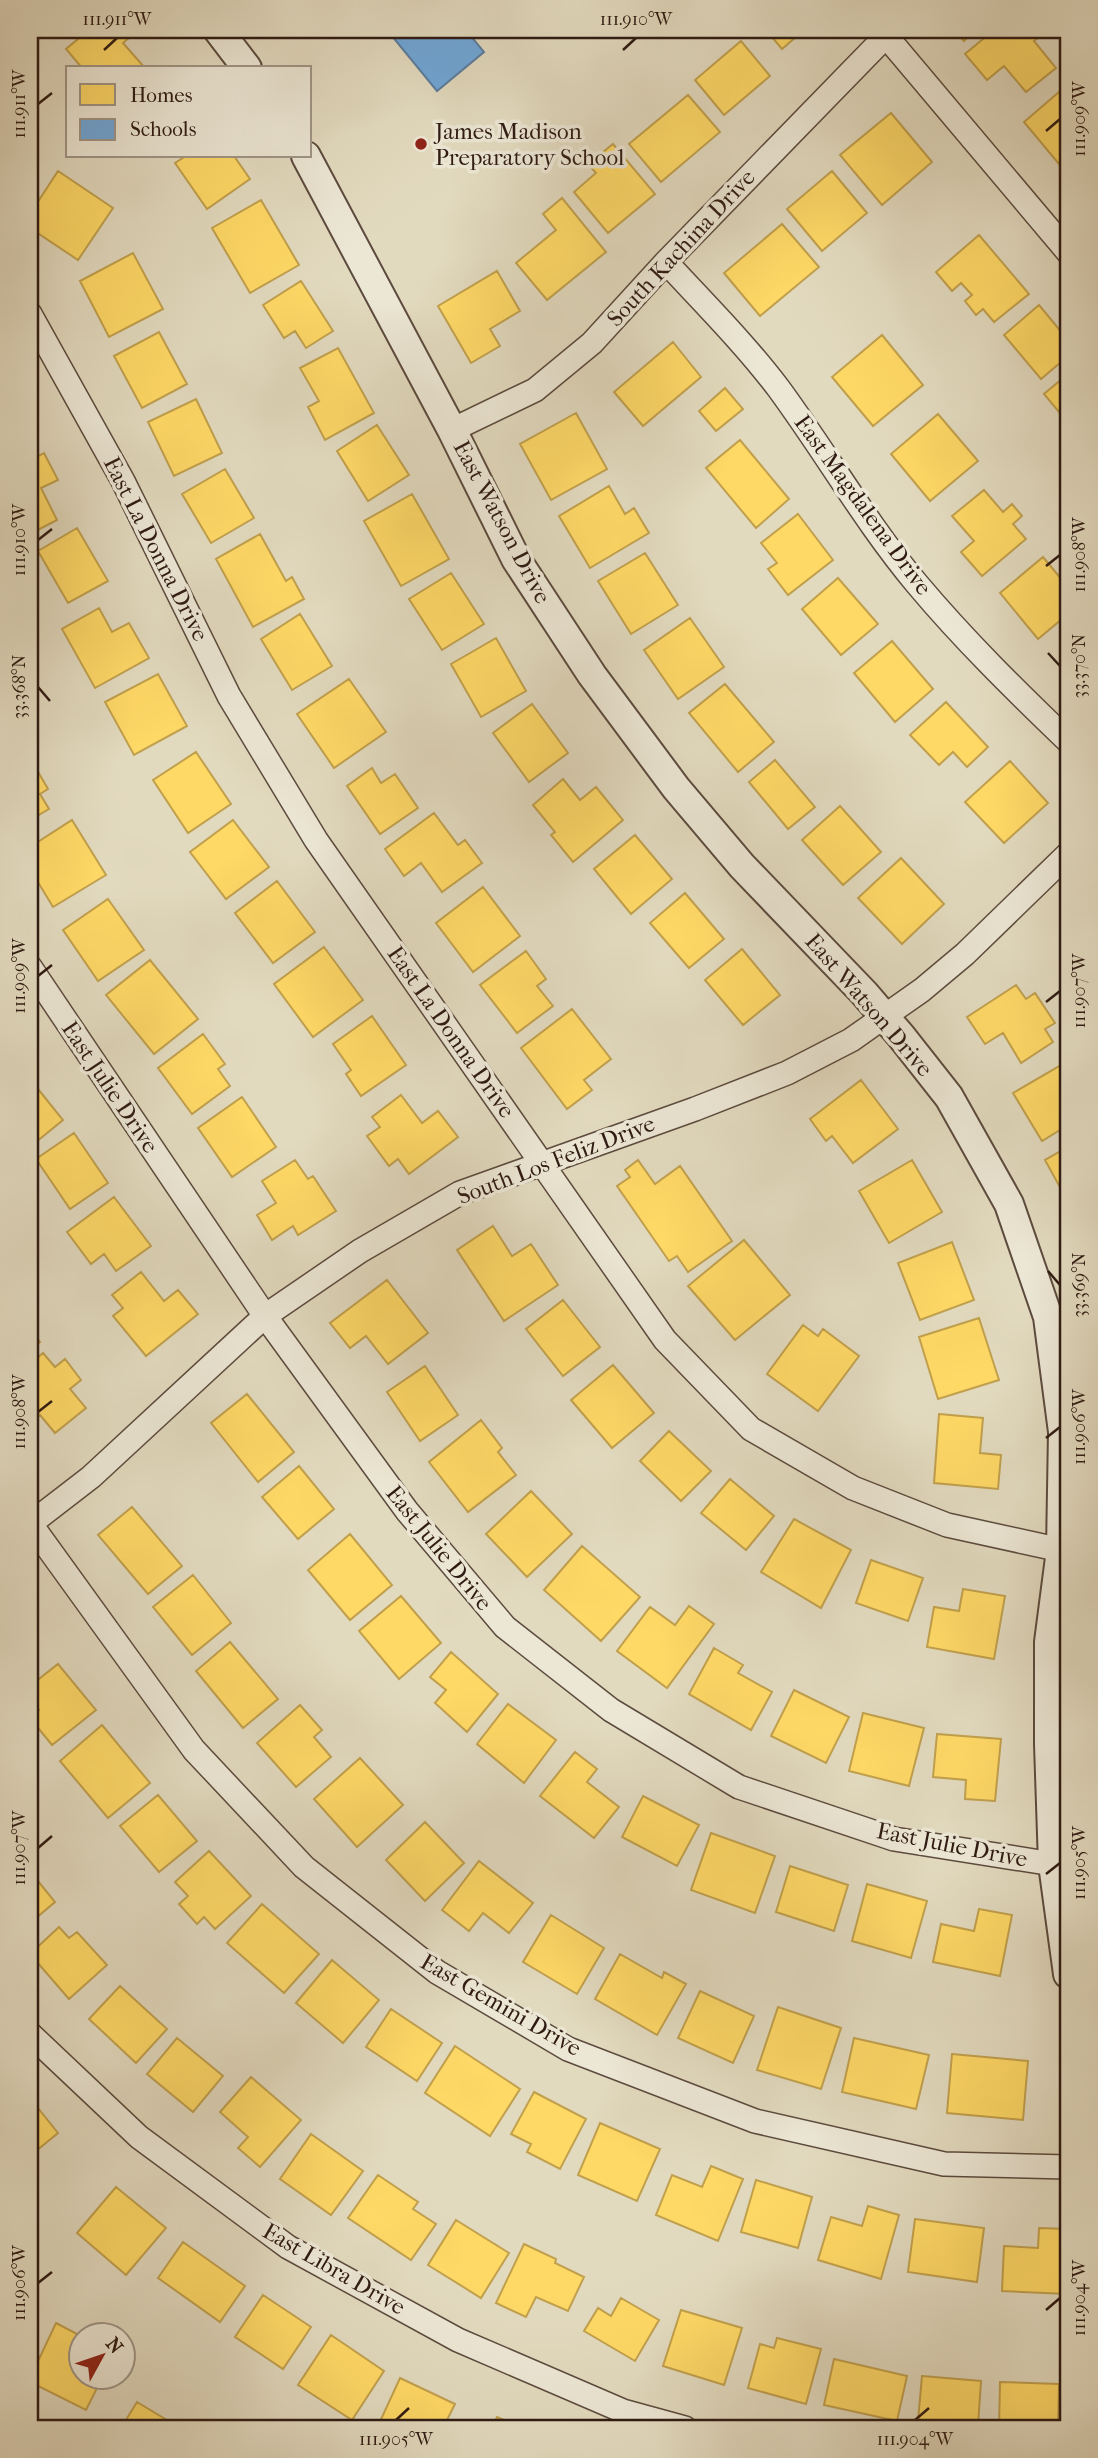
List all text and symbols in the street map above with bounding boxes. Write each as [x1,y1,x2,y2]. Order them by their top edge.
text: 111.911°W [82,9,153,30]
text: 111.910°W [600,9,674,30]
legend [66,66,312,158]
text: 111.911°W [9,68,30,139]
text: 111.909°W [1069,80,1090,157]
text: Homes [130,83,193,107]
text: Schools [130,117,197,141]
place label: James Madison Preparatory School [433,118,625,171]
marker: James Madison Preparatory School [413,136,429,152]
street label: South Kachina Drive [601,164,761,332]
street label: East Magdalena Drive [789,410,937,600]
street label: East Watson Drive [448,436,556,608]
street label: East La Donna Drive [98,452,214,646]
text: 111.910°W [9,502,30,576]
text: 111.908°W [1069,516,1090,593]
text: 33.370°N [1069,633,1090,698]
text: 33.368°N [9,654,30,719]
street label: East Watson Drive [800,928,938,1082]
text: 111.909°W [9,937,30,1014]
street label: East La Donna Drive [382,941,520,1123]
text: 111.907°W [1069,952,1090,1028]
street label: East Julie Drive [56,1016,164,1158]
street label: South Los Feliz Drive [453,1110,659,1210]
text: 33.369°N [1069,1252,1090,1318]
text: 111.908°W [9,1373,30,1450]
text: 111.906°W [1069,1388,1090,1465]
street label: East Julie Drive [380,1480,498,1616]
text: 111.907°W [9,1809,30,1885]
street label: East Julie Drive [874,1817,1030,1873]
text: 111.905°W [1069,1825,1090,1900]
street label: East Gemini Drive [416,1948,586,2062]
street label: East Libra Drive [258,2217,410,2321]
text: 111.906°W [9,2244,30,2321]
text: 111.904°W [1069,2258,1090,2336]
north arrow [66,2322,136,2392]
text: N [101,2333,128,2359]
text: 111.905°W [359,2429,434,2450]
text: 111.904°W [877,2429,955,2450]

